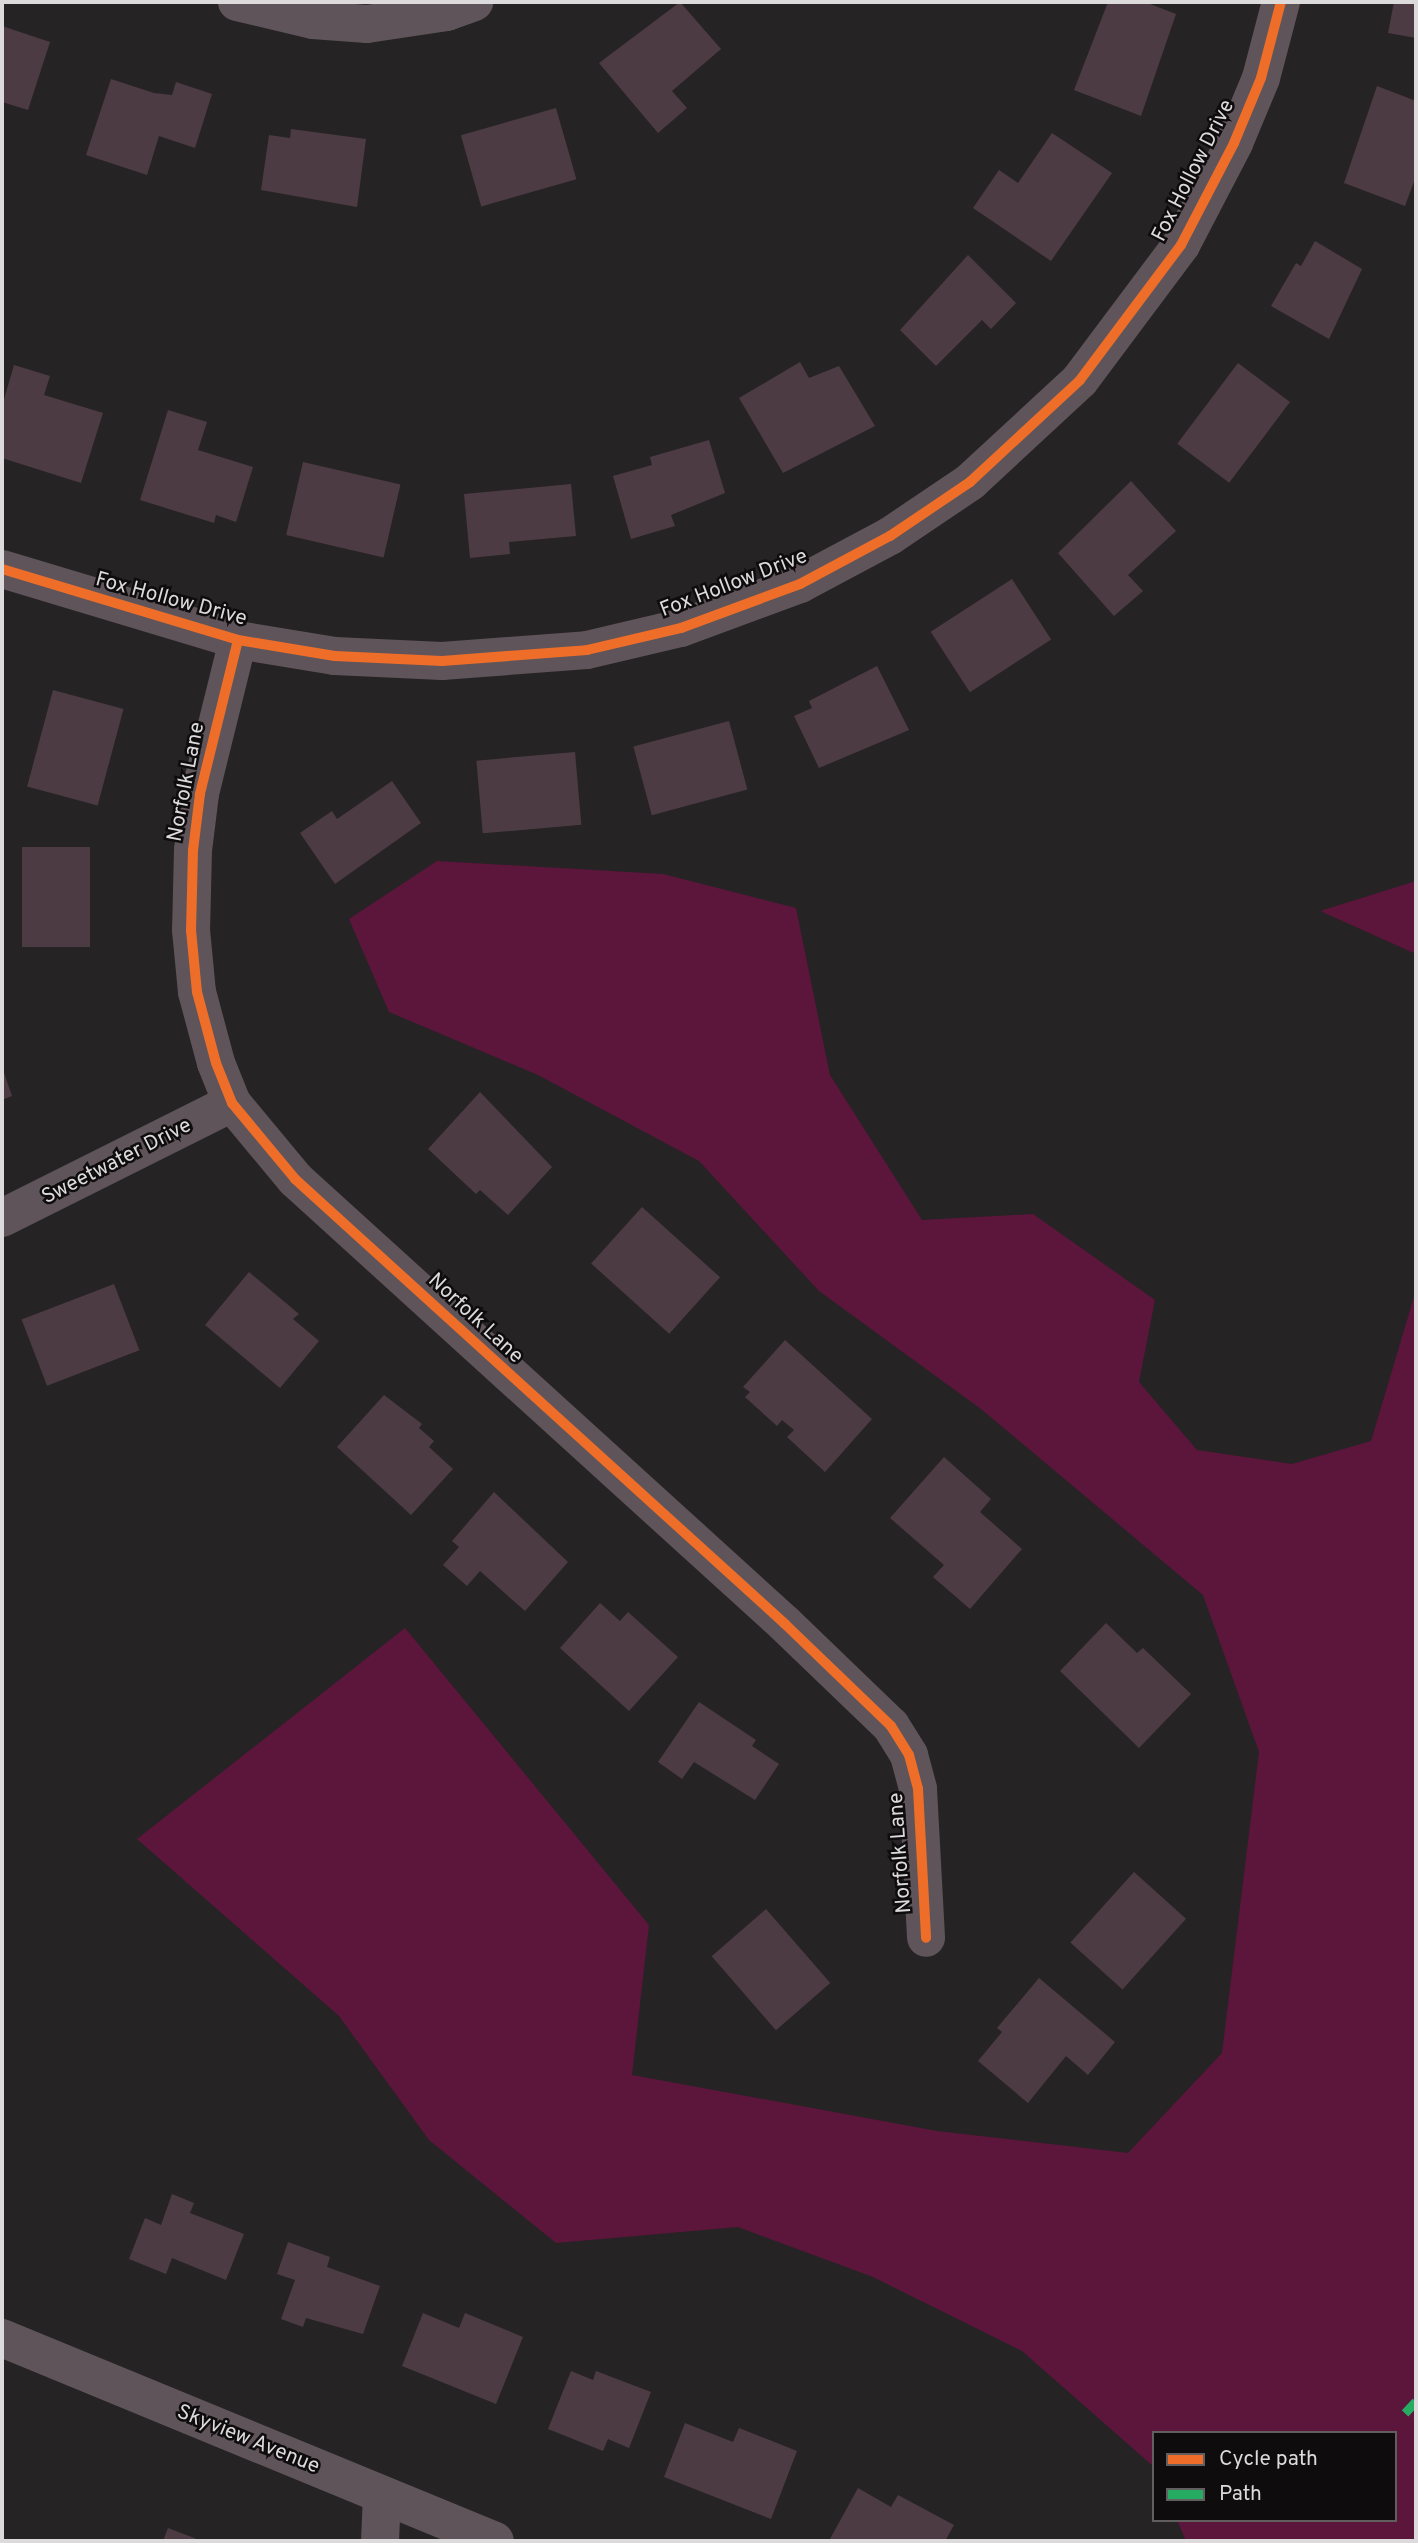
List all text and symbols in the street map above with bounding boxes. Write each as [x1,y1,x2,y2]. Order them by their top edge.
street label: Fox Hollow Drive [1147,96,1241,246]
street label: Fox Hollow Drive [657,544,811,624]
street label: Fox Hollow Drive [92,568,250,632]
street label: Norfolk Lane [163,720,211,844]
street label: Sweetwater Drive [38,1113,196,1211]
street label: Norfolk Lane [422,1268,528,1370]
street label: Norfolk Lane [884,1792,918,1914]
street label: Skyview Avenue [173,2400,323,2480]
legend [1152,2431,1397,2522]
text: Cycle path [1219,2446,1318,2473]
text: Path [1219,2481,1262,2508]

